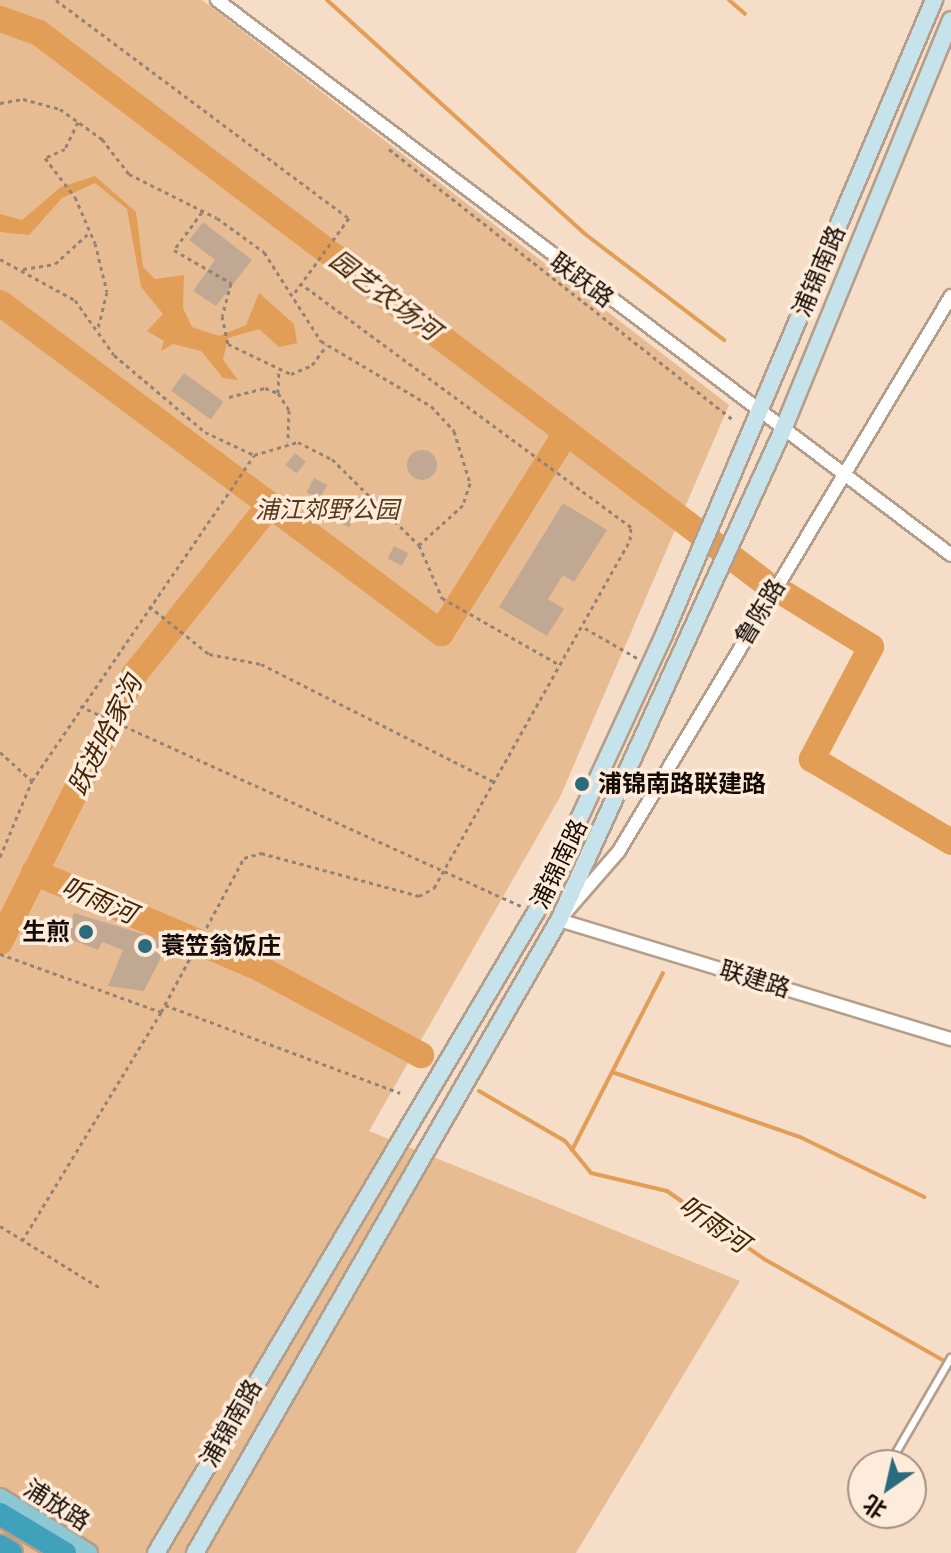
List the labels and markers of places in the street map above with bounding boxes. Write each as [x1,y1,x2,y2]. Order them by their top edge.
place label: 浦锦南路联建路 [598,770,766,798]
marker: 浦锦南路联建路 [573,775,591,793]
place label: 生煎 [22,918,70,946]
marker: 生煎 [77,923,95,941]
place label: 蓑笠翁饭庄 [161,932,281,960]
marker: 蓑笠翁饭庄 [136,937,154,955]

